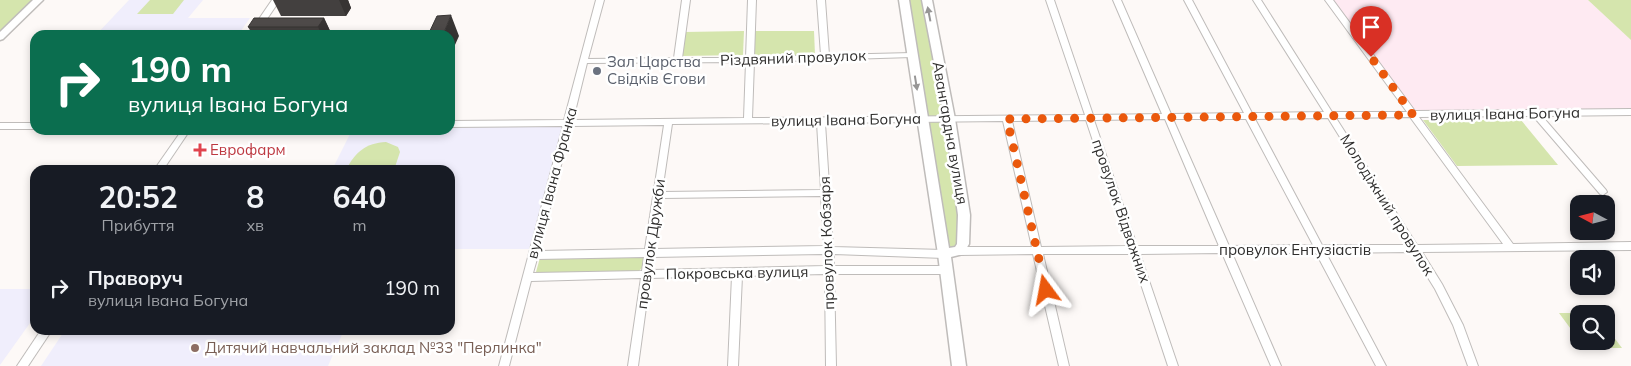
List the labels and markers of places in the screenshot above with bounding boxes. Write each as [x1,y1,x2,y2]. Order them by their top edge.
pin [1350,6,1392,57]
place label: Зал Царства Свідків Єгови [607,52,706,88]
marker: Зал Царства Свідків Єгови [591,65,603,77]
place label: Еврофарм [210,140,286,159]
marker: Еврофарм [194,144,206,156]
place label: Дитячий навчальний заклад №33 "Перлинка" [205,338,542,357]
marker: Дитячий навчальний заклад №33 "Перлинка" [189,342,201,354]

